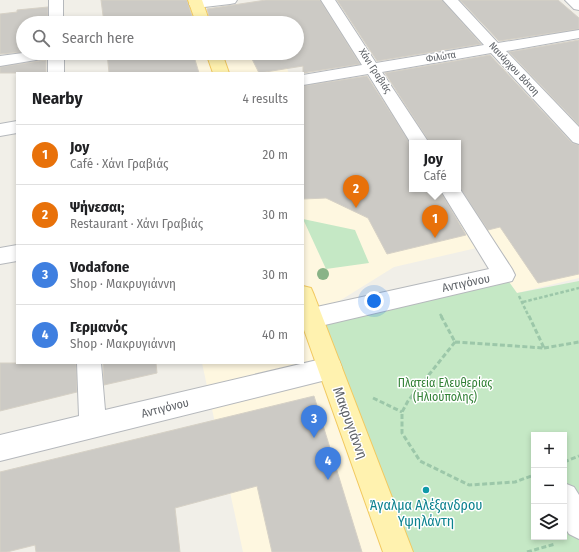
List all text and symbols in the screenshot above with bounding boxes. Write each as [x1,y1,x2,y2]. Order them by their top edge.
search box [16,16,304,60]
icon: search [30,27,52,49]
text: Search here [62,29,134,47]
street label: Ναυάρχου Βότση [486,39,543,98]
street label: Χάνι Γραβιάς [356,46,395,96]
street label: Φιλώτα [425,48,457,65]
text: Nearby [32,88,83,109]
text: 4 results [242,91,288,106]
text: Joy [70,138,89,156]
popup [409,140,461,192]
text: 1 [42,147,48,162]
text: 20 m [262,147,288,162]
text: Joy [423,150,443,168]
text: Café · Χάνι Γραβιάς [70,156,168,171]
text: Café [423,168,447,183]
pin: 2 [343,175,369,208]
text: Ψήνεσαι; [70,198,124,216]
pin: 1 [422,205,448,238]
text: 2 [42,207,48,222]
text: 30 m [262,207,288,222]
text: Restaurant · Χάνι Γραβιάς [70,216,203,231]
text: Vodafone [70,258,129,276]
text: 3 [42,267,48,282]
text: 30 m [262,267,288,282]
street label: Αντιγόνου [441,271,491,295]
text: Shop · Μακρυγιάννη [70,276,176,291]
your location [364,291,384,311]
text: Γερμανός [70,318,128,336]
text: 4 [42,327,48,342]
text: 40 m [262,327,288,342]
text: Shop · Μακρυγιάννη [70,336,176,351]
park label: Πλατεία Ελευθερίας (Ηλιούπολης) [398,376,492,404]
street label: Μακρυγιάννη [329,385,371,461]
street label: Αντιγόνου [140,395,190,421]
pin: 3 [301,405,327,438]
map controls [531,432,567,540]
button: + [531,432,567,468]
pin: 4 [315,447,341,480]
button: − [531,468,567,504]
marker: Άγαλμα Αλέξανδρου Υψηλάντη [421,485,431,495]
place label: Άγαλμα Αλέξανδρου Υψηλάντη [370,497,482,530]
button: layers [531,504,567,540]

